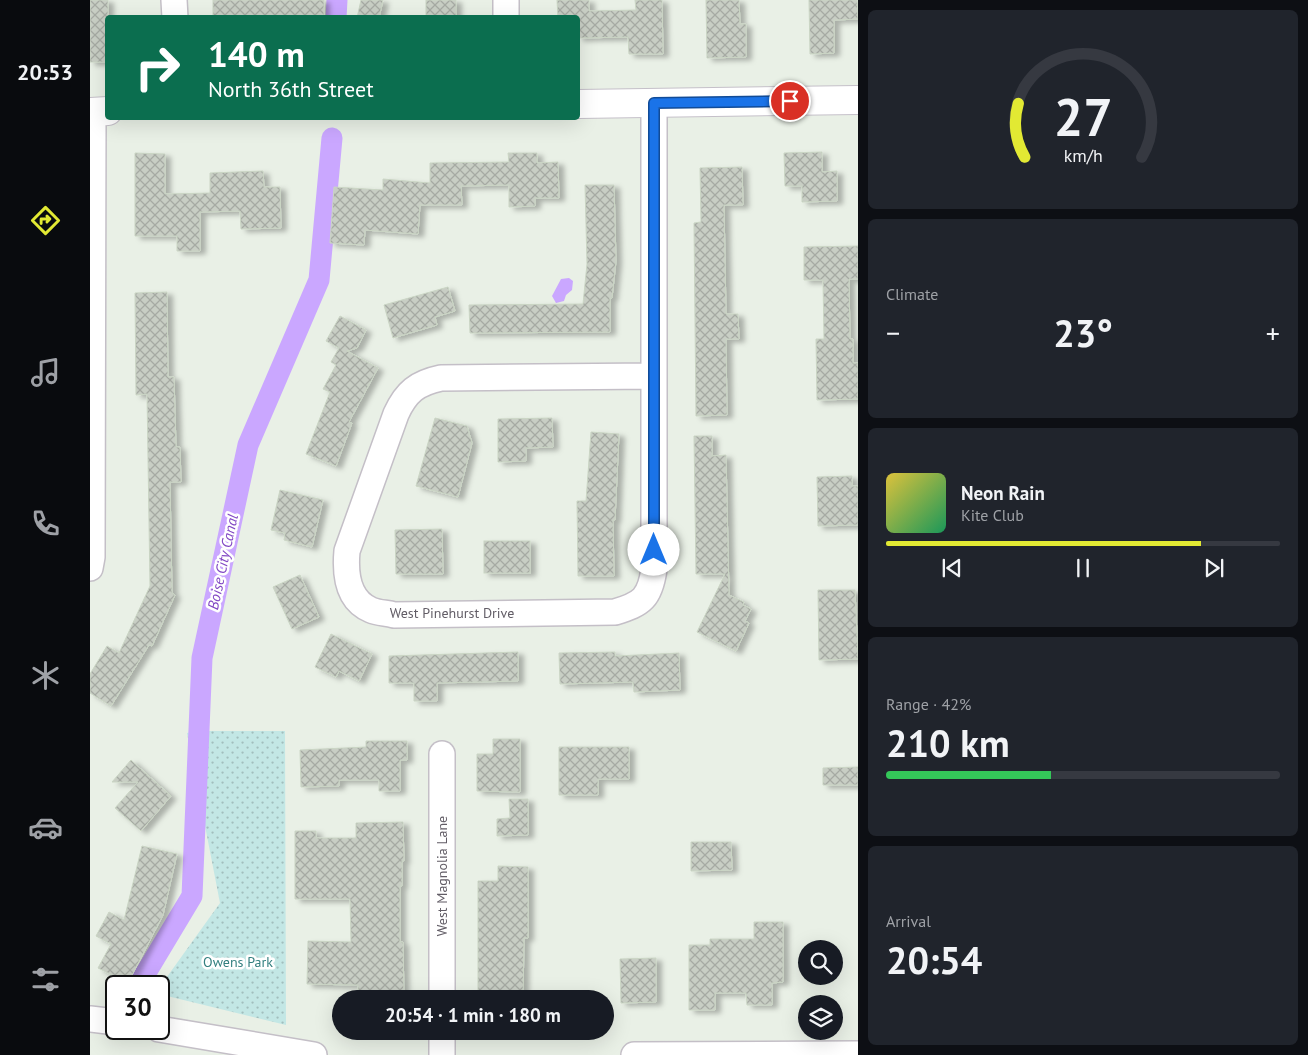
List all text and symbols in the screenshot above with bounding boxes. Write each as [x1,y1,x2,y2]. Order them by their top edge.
text: 140 m [208,31,305,77]
icon: right [125,35,190,100]
text: 20:53 [17,58,73,86]
text: North 36th Street [208,75,374,103]
pin [769,80,811,122]
text: 27 [1054,83,1112,150]
icon: arrive [776,87,804,115]
text: km/h [1063,144,1103,167]
icon: directions [28,203,63,238]
text: Climate [886,284,938,304]
text: 23° [1053,308,1113,357]
text: − [886,314,900,351]
text: + [1266,314,1280,351]
icon: music [28,355,63,390]
text: Neon Rain [961,481,1045,505]
text: Kite Club [961,505,1024,525]
icon: phone [28,506,63,541]
water label: Boise City Canal [203,512,242,611]
position arrow [627,523,679,575]
icon: previous [938,554,966,582]
icon: pause [1069,554,1097,582]
icon: next [1200,554,1228,582]
street label: West Pinehurst Drive [390,604,514,622]
icon: climate [28,658,63,693]
text: Range · 42% [886,694,971,714]
text: 210 km [886,718,1010,767]
icon: car [28,810,63,845]
street label: West Magnolia Lane [433,816,451,936]
text: Arrival [886,911,931,931]
text: 20:54 [886,935,982,984]
map controls [798,940,843,1040]
button: search [798,940,843,985]
park label: Owens Park [203,953,273,971]
icon: filters [28,962,63,997]
speed limit sign: 30 [105,975,170,1040]
button: layers [798,995,843,1040]
text: 20:54 · 1 min · 180 m [385,1003,561,1027]

